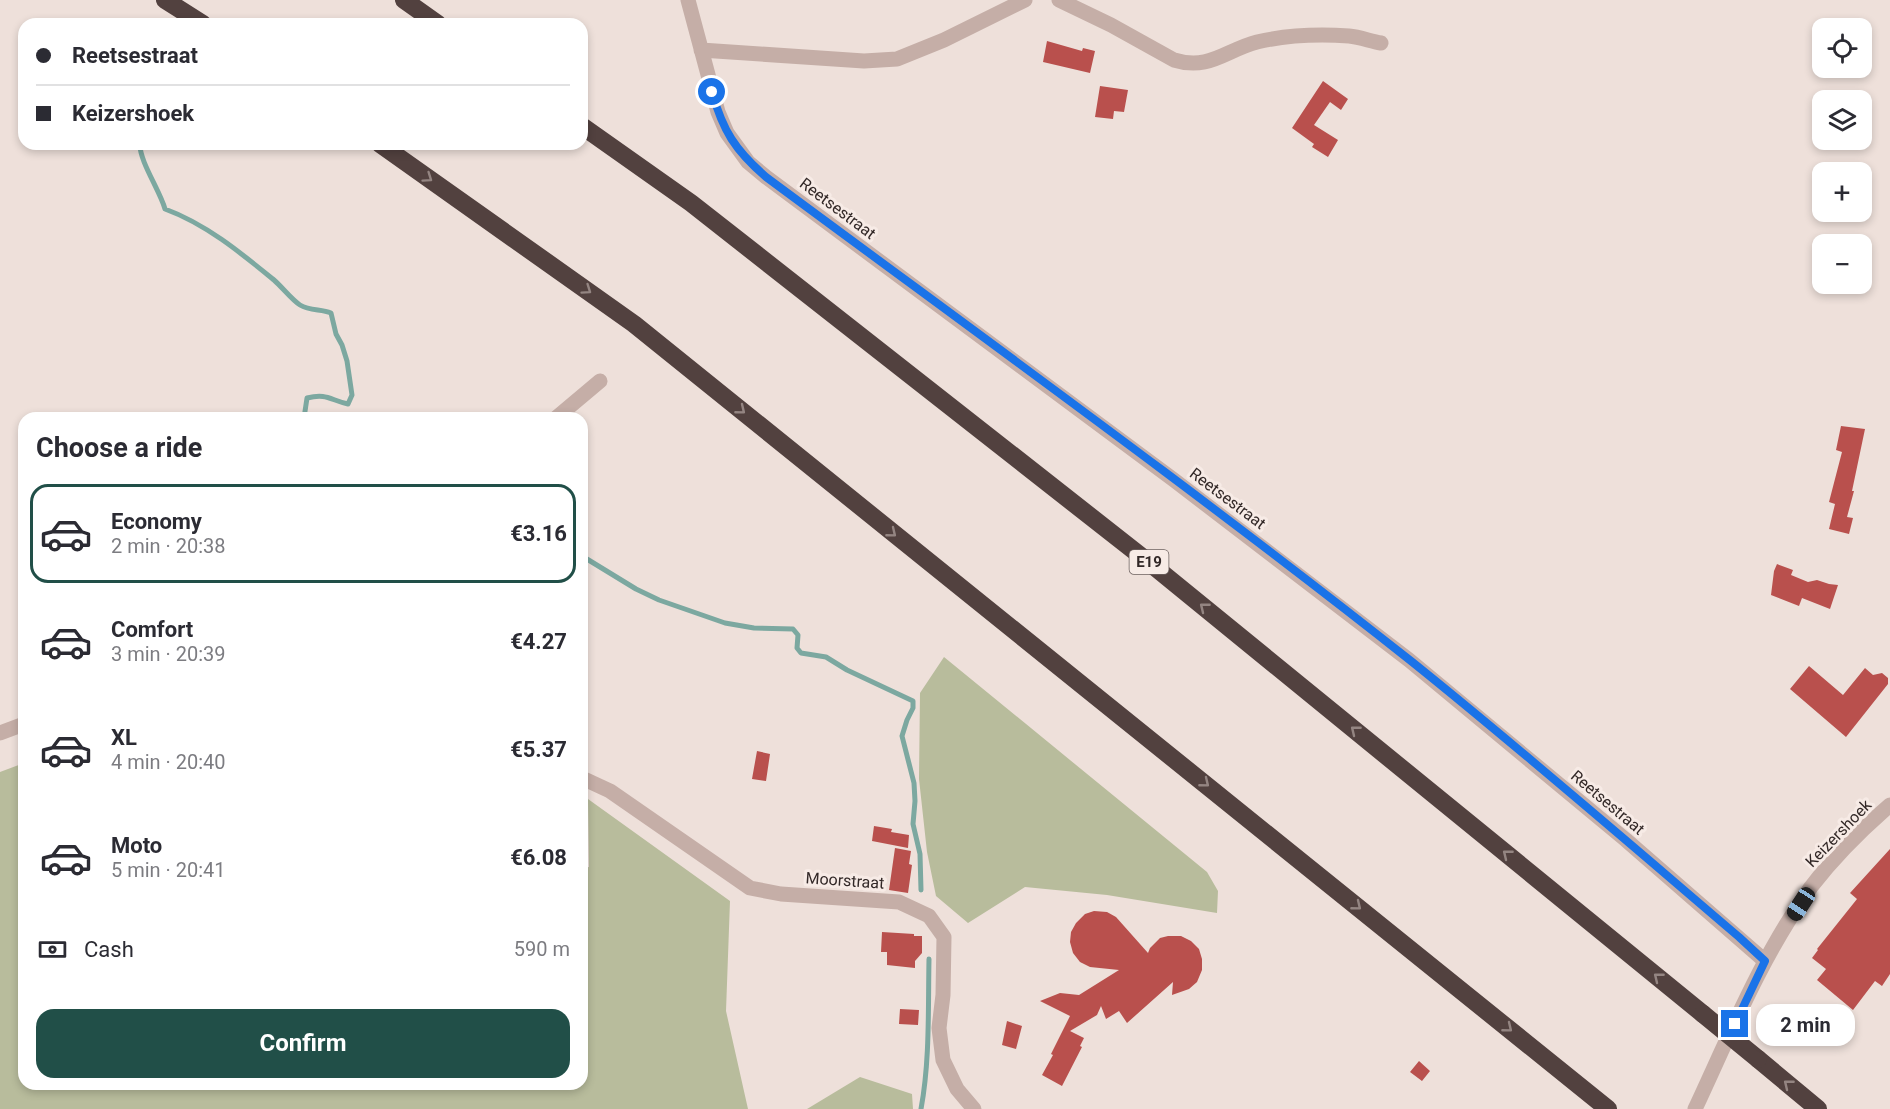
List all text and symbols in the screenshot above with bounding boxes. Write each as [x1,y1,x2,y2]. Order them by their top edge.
map controls [1812,18,1872,294]
button: locate [1812,18,1872,78]
text: Reetsestraat [72,43,198,68]
route start [698,78,725,105]
button: layers [1812,90,1872,150]
text: Keizershoek [72,101,194,126]
button: + [1812,162,1872,222]
one-way arrow [421,171,432,182]
street label: Reetsestraat [796,174,879,243]
button: − [1812,234,1872,294]
one-way arrow [581,283,592,294]
one-way arrow [734,403,745,414]
text: Choose a ride [36,432,202,464]
street label: Reetsestraat [1186,464,1269,533]
icon: car [39,507,93,561]
text: Economy [111,509,202,534]
text: €3.16 [510,521,567,546]
one-way arrow [885,526,896,537]
text: 2 min · 20:38 [111,534,226,558]
road number: E19 [1130,550,1168,574]
one-way arrow [1200,604,1211,615]
icon: car [39,615,93,669]
text: Comfort [111,617,193,642]
text: €4.27 [510,629,567,654]
text: 3 min · 20:39 [111,642,226,666]
icon: car [39,723,93,777]
text: XL [111,725,137,750]
one-way arrow [1351,727,1362,738]
text: €5.37 [510,737,567,762]
text: 4 min · 20:40 [111,750,226,774]
street label: Reetsestraat [1567,766,1648,839]
one-way arrow [1198,776,1209,787]
street label: Keizershoek [1801,795,1876,871]
icon: car [39,831,93,885]
text: Moto [111,833,162,858]
text: €6.08 [510,845,567,870]
one-way arrow [1503,850,1514,861]
text: 5 min · 20:41 [111,858,226,882]
street label: Moorstraat [805,868,885,893]
car [1784,884,1818,924]
one-way arrow [1350,898,1361,909]
icon: cash [36,933,69,966]
text: Cash [84,937,134,962]
text: 590 m [514,937,570,961]
one-way arrow [1654,973,1665,984]
callout: 2 min [1756,1003,1855,1045]
button: Confirm [36,1009,570,1078]
route end [1721,1010,1748,1037]
text: 2 min [1780,1013,1831,1037]
one-way arrow [1501,1021,1512,1032]
one-way arrow [1784,1080,1795,1091]

